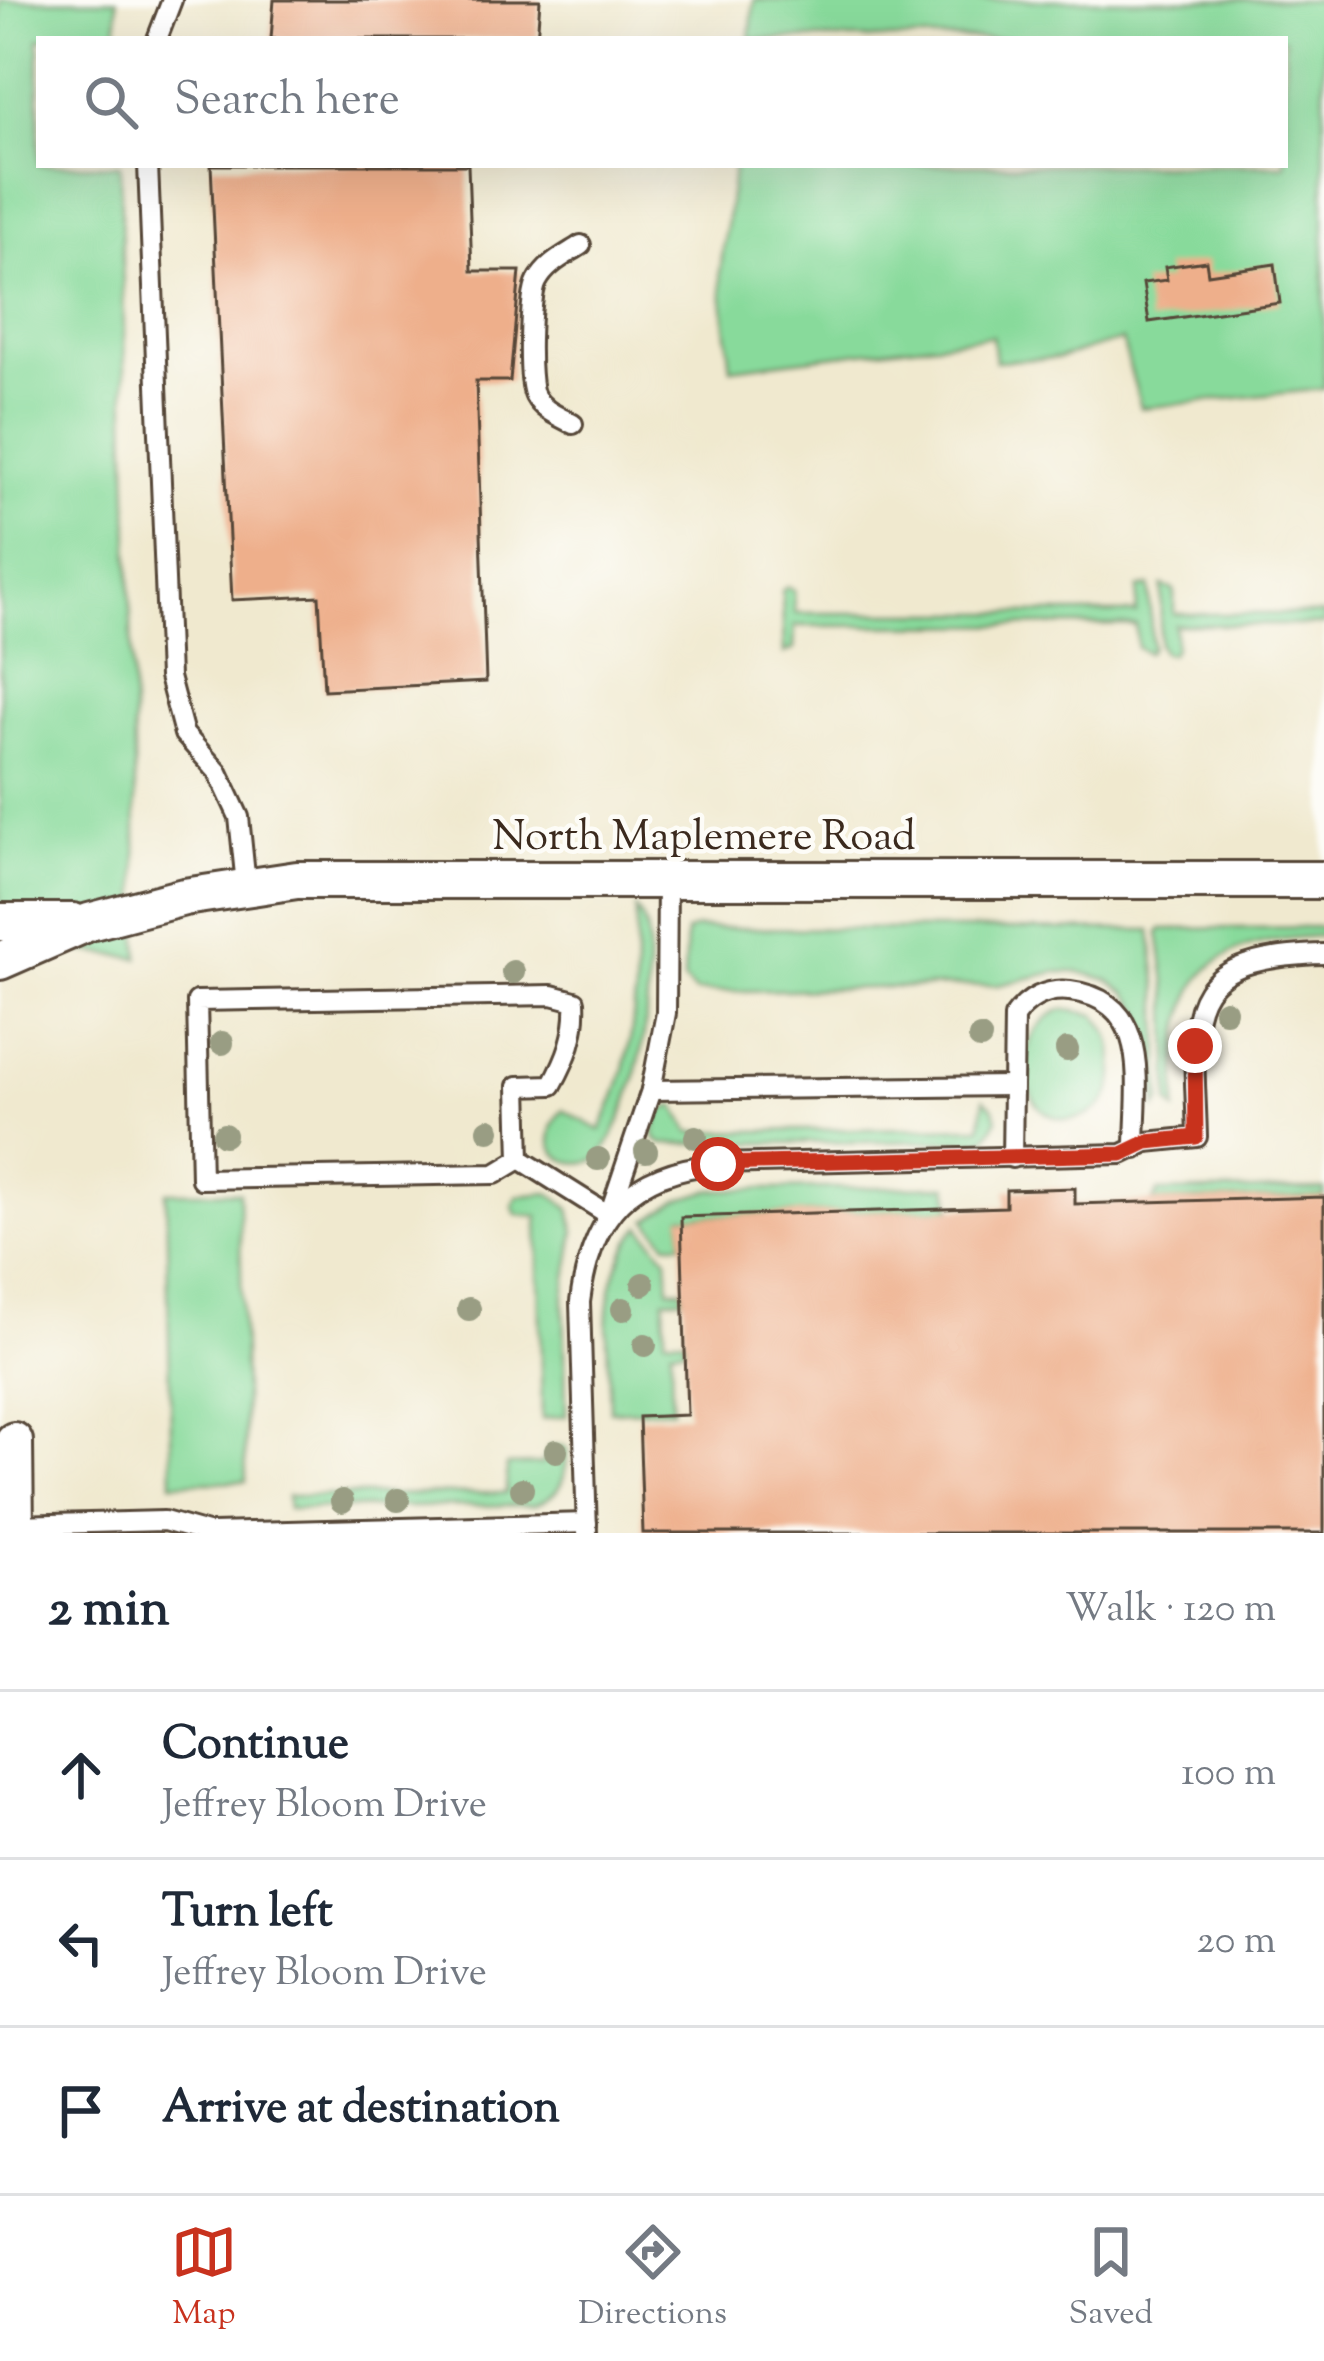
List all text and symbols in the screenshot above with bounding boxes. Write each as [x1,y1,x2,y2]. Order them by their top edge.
search box [36,36,1288,168]
icon: search [78,69,144,135]
text: Search here [174,70,400,135]
street label: North Maplemere Road [492,809,916,869]
route end [1168,1019,1222,1073]
route start [691,1137,745,1191]
text: 2 min [48,1575,170,1648]
text: Walk · 120 m [1065,1583,1276,1639]
text: Continue [162,1714,349,1779]
icon: ahead [48,1742,114,1808]
text: 100 m [1181,1747,1276,1803]
text: Jeffrey Bloom Drive [162,1779,487,1835]
text: Turn left [162,1882,333,1947]
icon: left [48,1910,114,1976]
text: 20 m [1197,1915,1276,1971]
text: Jeffrey Bloom Drive [162,1947,487,2003]
icon: arrive [48,2078,114,2144]
text: Arrive at destination [162,2078,560,2143]
tab: Map [171,2219,237,2339]
tab: Directions [578,2219,727,2339]
tab: Saved [1069,2219,1153,2339]

